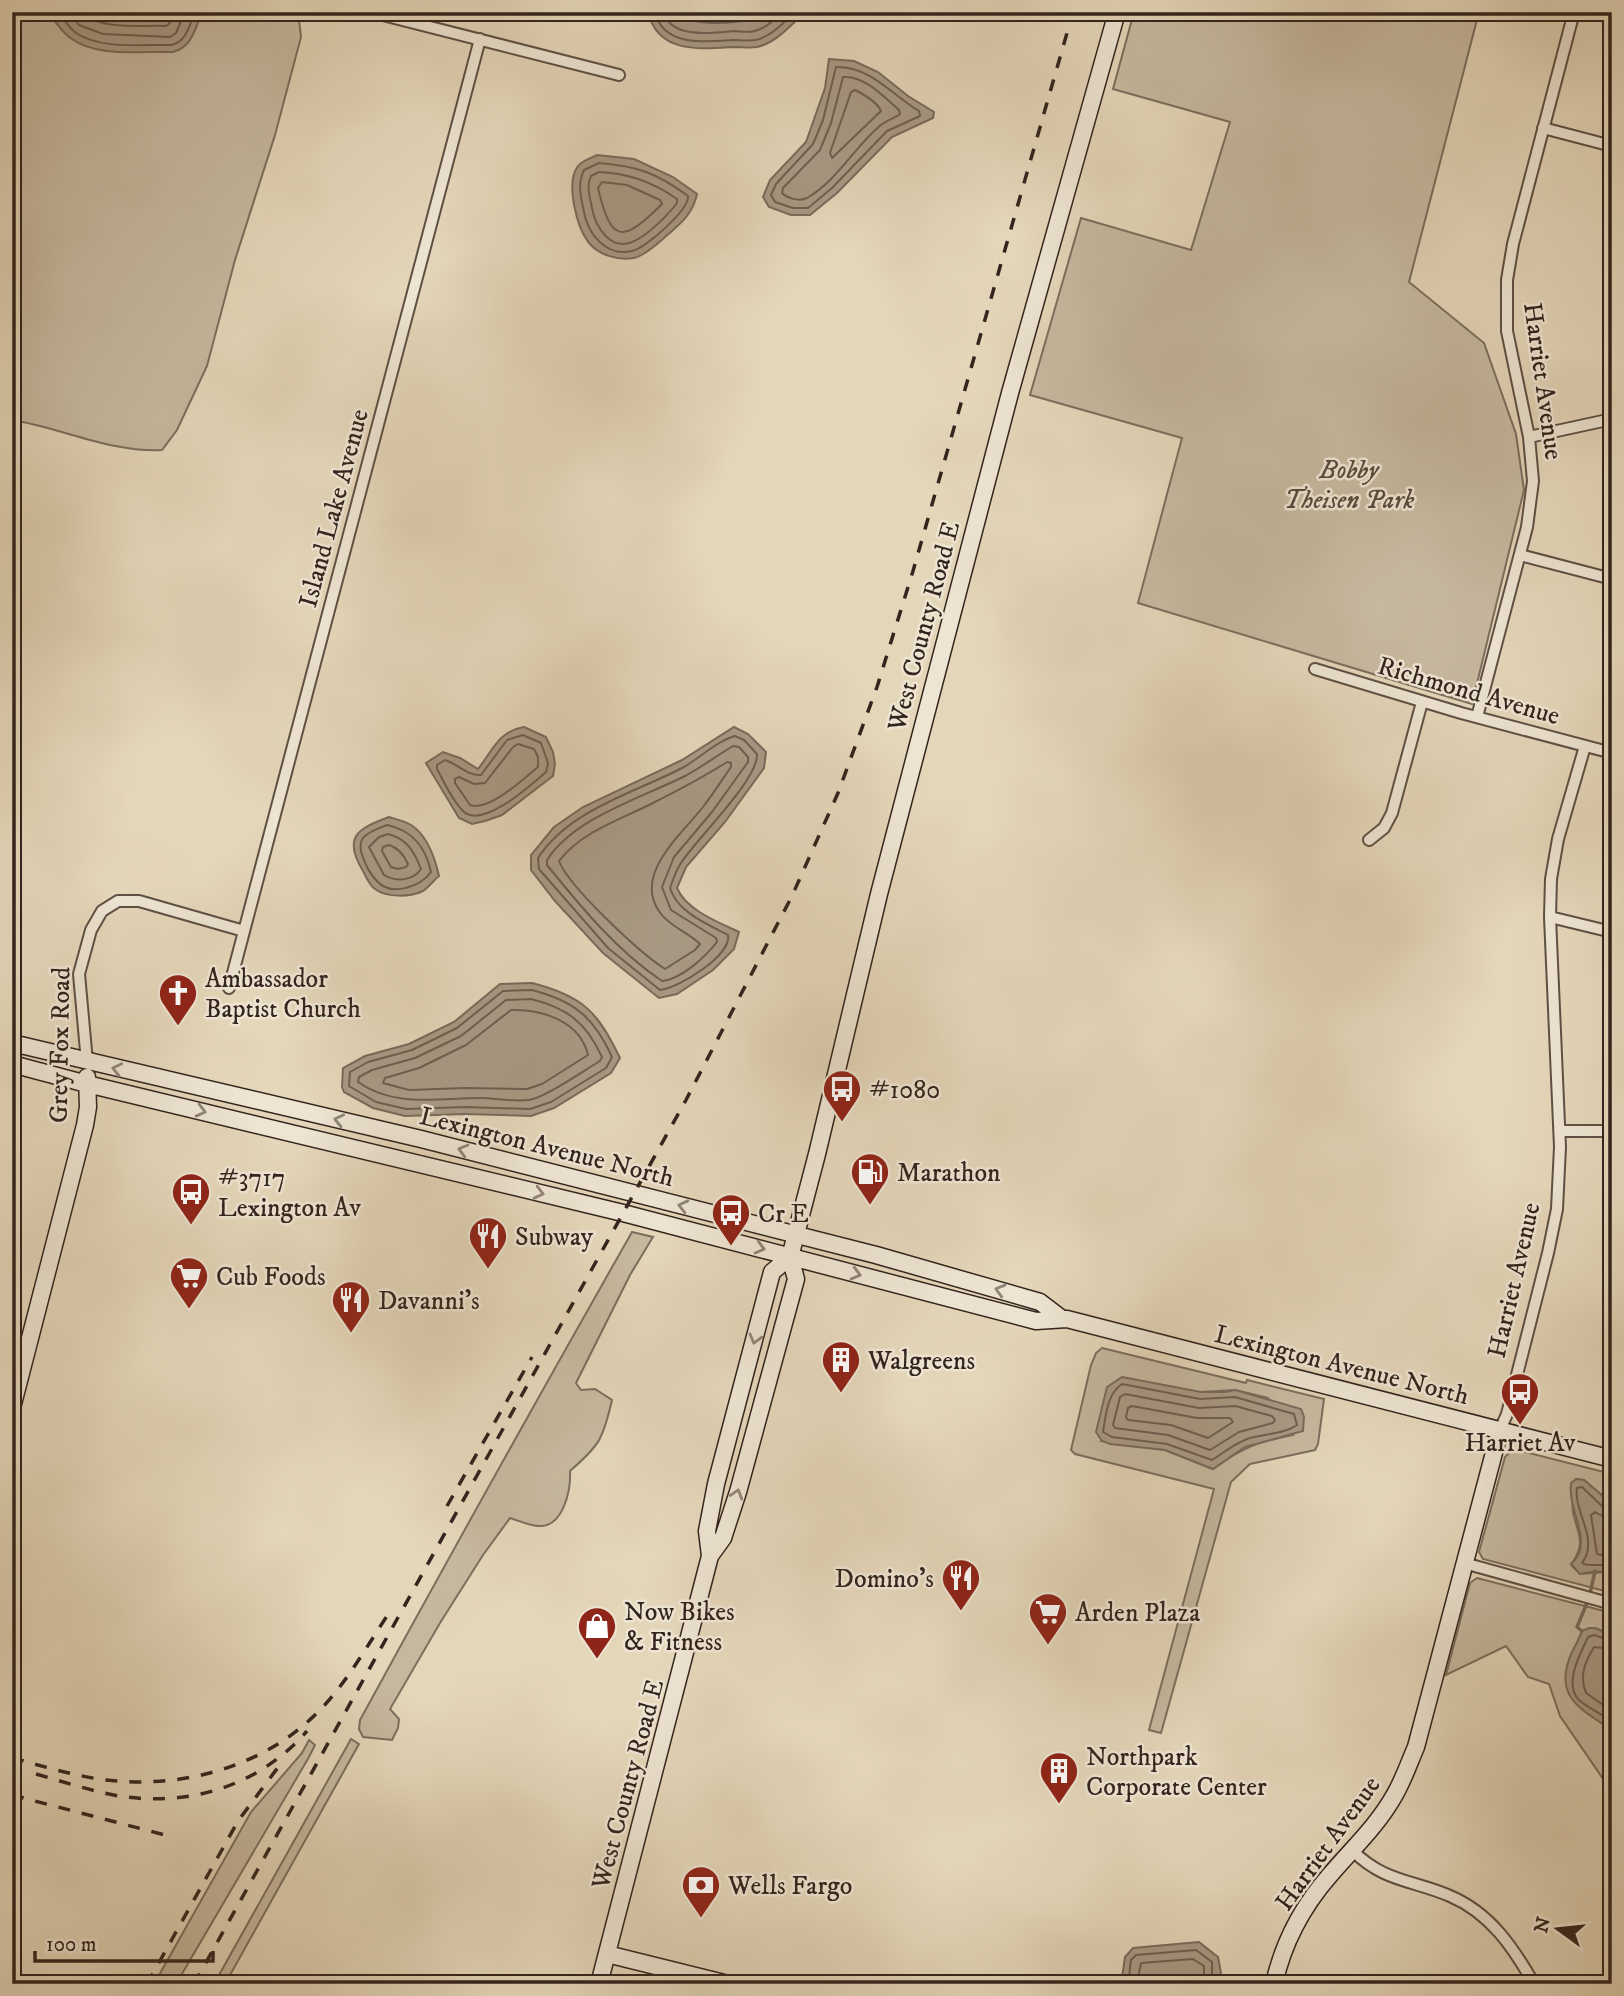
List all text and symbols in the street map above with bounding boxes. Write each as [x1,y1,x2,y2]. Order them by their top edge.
street label: Harriet Avenue [1515,300,1570,462]
street label: Island Lake Avenue [292,406,377,611]
park label: Bobby Theisen Park [1284,454,1414,517]
street label: West County Road E [880,518,968,736]
street label: Richmond Avenue [1374,650,1563,733]
place label: Ambassador Baptist Church [205,963,361,1026]
street label: Grey Fox Road [43,967,78,1124]
church icon: Ambassador Baptist Church [157,972,199,1027]
one-way arrow [111,1063,123,1077]
bus stop icon: #1080 [821,1068,863,1123]
place label: #1080 [869,1074,940,1107]
street label: Lexington Avenue North [416,1100,678,1195]
one-way arrow [195,1103,207,1118]
one-way arrow [333,1114,345,1128]
one-way arrow [457,1143,469,1158]
fuel station icon: Marathon [849,1151,891,1206]
place label: Marathon [897,1157,1001,1190]
place label: #3717 Lexington Av [218,1162,361,1225]
bus stop icon: #3717 Lexington Av [170,1171,212,1226]
one-way arrow [533,1184,545,1199]
bus stop icon: Cr E [710,1192,752,1247]
place label: Cr E [758,1198,809,1231]
street label: Harriet Avenue [1481,1199,1548,1361]
one-way arrow [677,1200,689,1214]
restaurant icon: Subway [467,1215,509,1270]
place label: Subway [515,1221,594,1254]
one-way arrow [754,1240,766,1255]
supermarket icon: Cub Foods [168,1255,210,1310]
place label: Cub Foods [216,1261,326,1294]
one-way arrow [850,1266,862,1280]
restaurant icon: Davanni's [330,1279,372,1334]
one-way arrow [994,1284,1006,1298]
place label: Davanni's [378,1285,480,1318]
street label: Lexington Avenue North [1211,1318,1473,1413]
one-way arrow [749,1333,763,1345]
building icon: Walgreens [820,1339,862,1394]
place label: Walgreens [867,1345,975,1378]
bus stop icon: Harriet Av [1499,1371,1541,1426]
place label: Harriet Av [1464,1427,1576,1460]
one-way arrow [729,1488,744,1500]
restaurant icon: Domino's [940,1557,982,1612]
place label: Domino's [835,1563,934,1596]
supermarket icon: Arden Plaza [1027,1591,1069,1646]
place label: Now Bikes & Fitness [624,1596,735,1659]
place label: Arden Plaza [1075,1597,1200,1630]
shop icon: Now Bikes & Fitness [576,1605,618,1660]
street label: West County Road E [584,1676,672,1894]
place label: Northpark Corporate Center [1086,1741,1267,1804]
building icon: Northpark Corporate Center [1038,1750,1080,1805]
street label: Harriet Avenue [1268,1770,1388,1918]
bank icon: Wells Fargo [680,1864,722,1919]
place label: Wells Fargo [727,1870,852,1903]
north arrow [1522,1895,1592,1965]
text: N [1530,1914,1556,1936]
scale bar [35,1919,214,1963]
text: 100 m [46,1932,97,1958]

